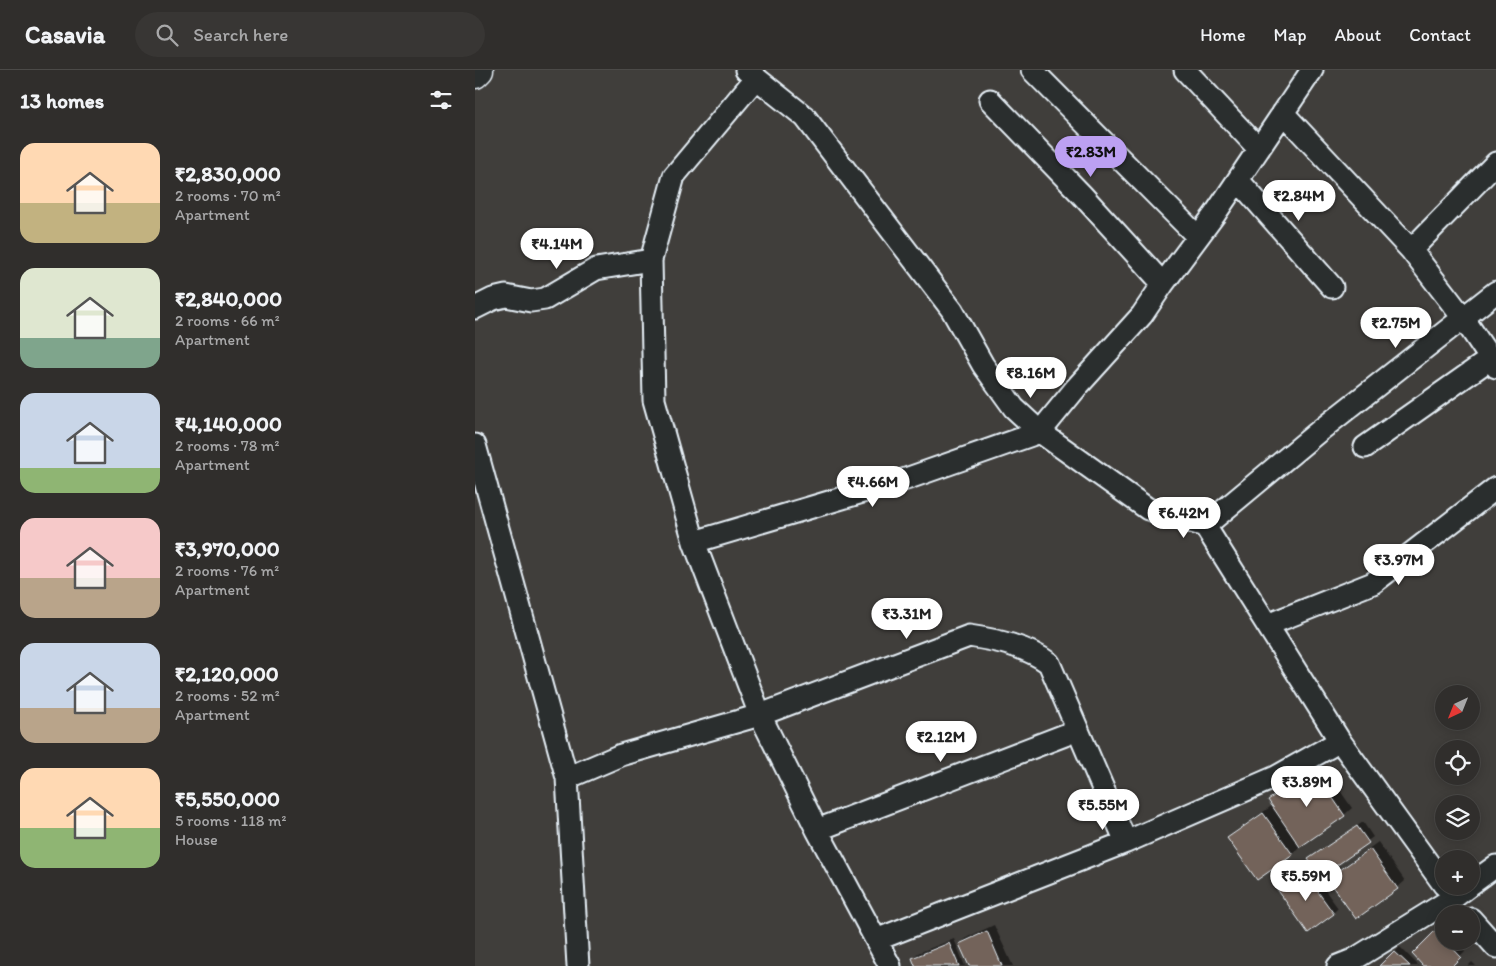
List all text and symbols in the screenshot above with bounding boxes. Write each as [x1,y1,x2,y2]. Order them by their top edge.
search box [135,12,485,57]
text: Casavia [25,20,105,49]
icon: search [153,21,181,49]
text: Search here [193,23,288,46]
text: Home [1200,24,1246,46]
text: Map [1274,24,1307,46]
text: About [1335,24,1381,46]
text: Contact [1409,24,1471,46]
icon: filters [427,86,455,114]
text: 13 homes [20,88,104,113]
pin: ₹2.83M [1050,136,1132,178]
text: ₹2.83M [1066,142,1116,161]
text: ₹2,830,000 [175,161,281,186]
icon: home [60,163,120,223]
pin: ₹2.84M [1258,180,1340,222]
text: 2 rooms · 70 m² [175,186,281,205]
text: ₹2.84M [1273,186,1325,205]
text: Apartment [175,205,250,224]
pin: ₹4.14M [516,228,598,270]
text: ₹4.14M [532,234,582,253]
text: ₹2,840,000 [175,286,282,311]
icon: home [60,288,120,348]
pin: ₹2.75M [1355,306,1437,349]
text: 2 rooms · 66 m² [175,311,280,330]
text: ₹2.75M [1371,313,1421,332]
text: Apartment [175,330,250,349]
pin: ₹8.16M [990,356,1072,399]
text: ₹8.16M [1007,363,1055,382]
text: ₹4,140,000 [175,411,282,436]
icon: home [60,413,120,473]
text: 2 rooms · 78 m² [175,436,280,455]
text: Apartment [175,455,250,474]
pin: ₹4.66M [832,466,914,508]
text: ₹4.66M [848,472,898,491]
pin: ₹6.42M [1143,496,1225,539]
text: ₹6.42M [1159,503,1209,522]
text: ₹3,970,000 [175,536,280,561]
icon: home [60,538,120,598]
pin: ₹3.97M [1358,544,1440,586]
text: ₹3.97M [1374,550,1424,569]
text: 2 rooms · 76 m² [175,561,279,580]
text: Apartment [175,580,250,599]
pin: ₹3.31M [866,598,948,640]
text: ₹3.31M [882,604,932,623]
text: ₹2,120,000 [175,661,279,686]
icon: home [60,663,120,723]
north arrow [1435,685,1480,730]
map controls [1435,685,1480,950]
text: 2 rooms · 52 m² [175,686,280,705]
text: Apartment [175,705,250,724]
pin: ₹2.12M [900,720,982,763]
text: ₹2.12M [917,727,965,746]
button: locate [1435,740,1480,785]
pin: ₹3.89M [1266,766,1348,808]
text: ₹3.89M [1282,772,1332,791]
text: ₹5,550,000 [175,786,280,811]
icon: home [60,788,120,848]
pin: ₹5.55M [1062,788,1144,831]
text: ₹5.55M [1078,795,1128,814]
button: layers [1435,795,1480,840]
text: 5 rooms · 118 m² [175,811,286,830]
text: House [175,830,218,849]
button: + [1435,850,1480,895]
pin: ₹5.59M [1265,860,1347,902]
text: ₹5.59M [1281,866,1331,885]
button: − [1435,905,1480,950]

